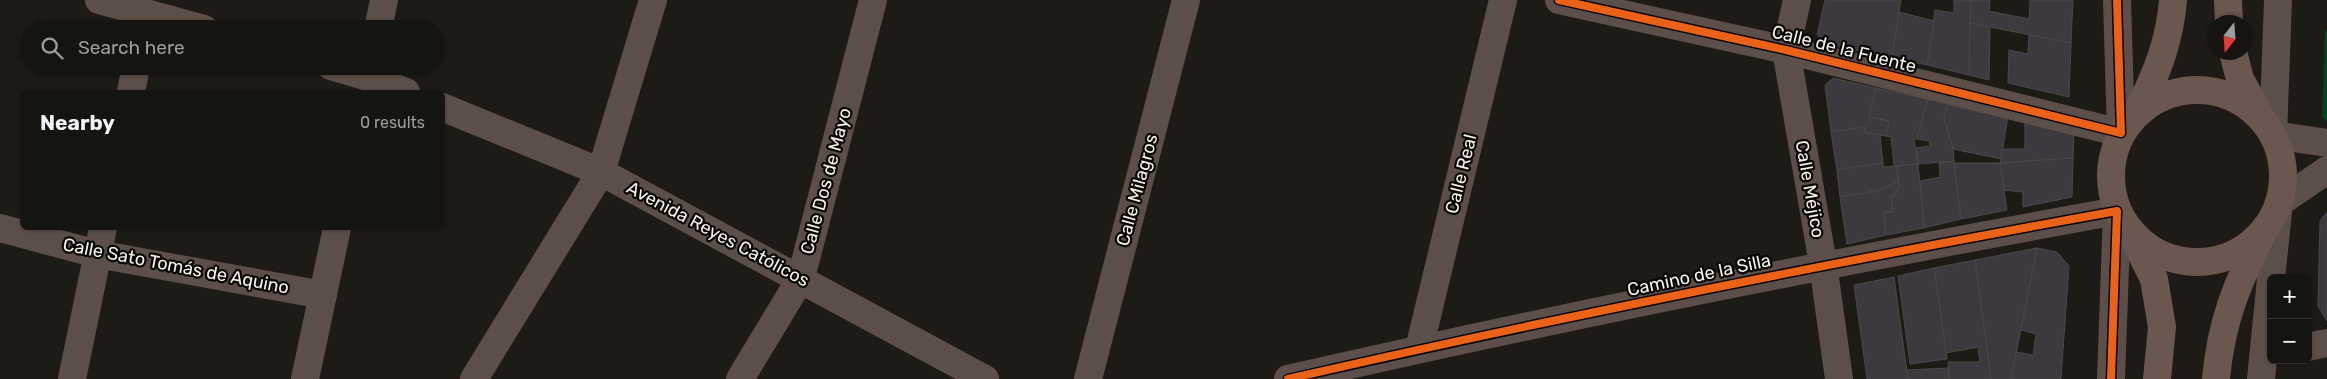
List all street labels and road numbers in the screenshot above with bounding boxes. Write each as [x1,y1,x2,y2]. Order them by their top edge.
street label: Calle de la Fuente [1769,20,1919,78]
street label: Calle Dos de Mayo [796,105,856,257]
street label: Calle Milagros [1111,132,1163,248]
street label: Calle Real [1441,132,1481,216]
street label: Calle Méjico [1791,138,1829,240]
street label: Avenida Reyes Católicos [623,176,813,292]
street label: Calle Sato Tomás de Aquino [61,233,291,299]
street label: Camino de la Silla [1625,249,1773,301]

